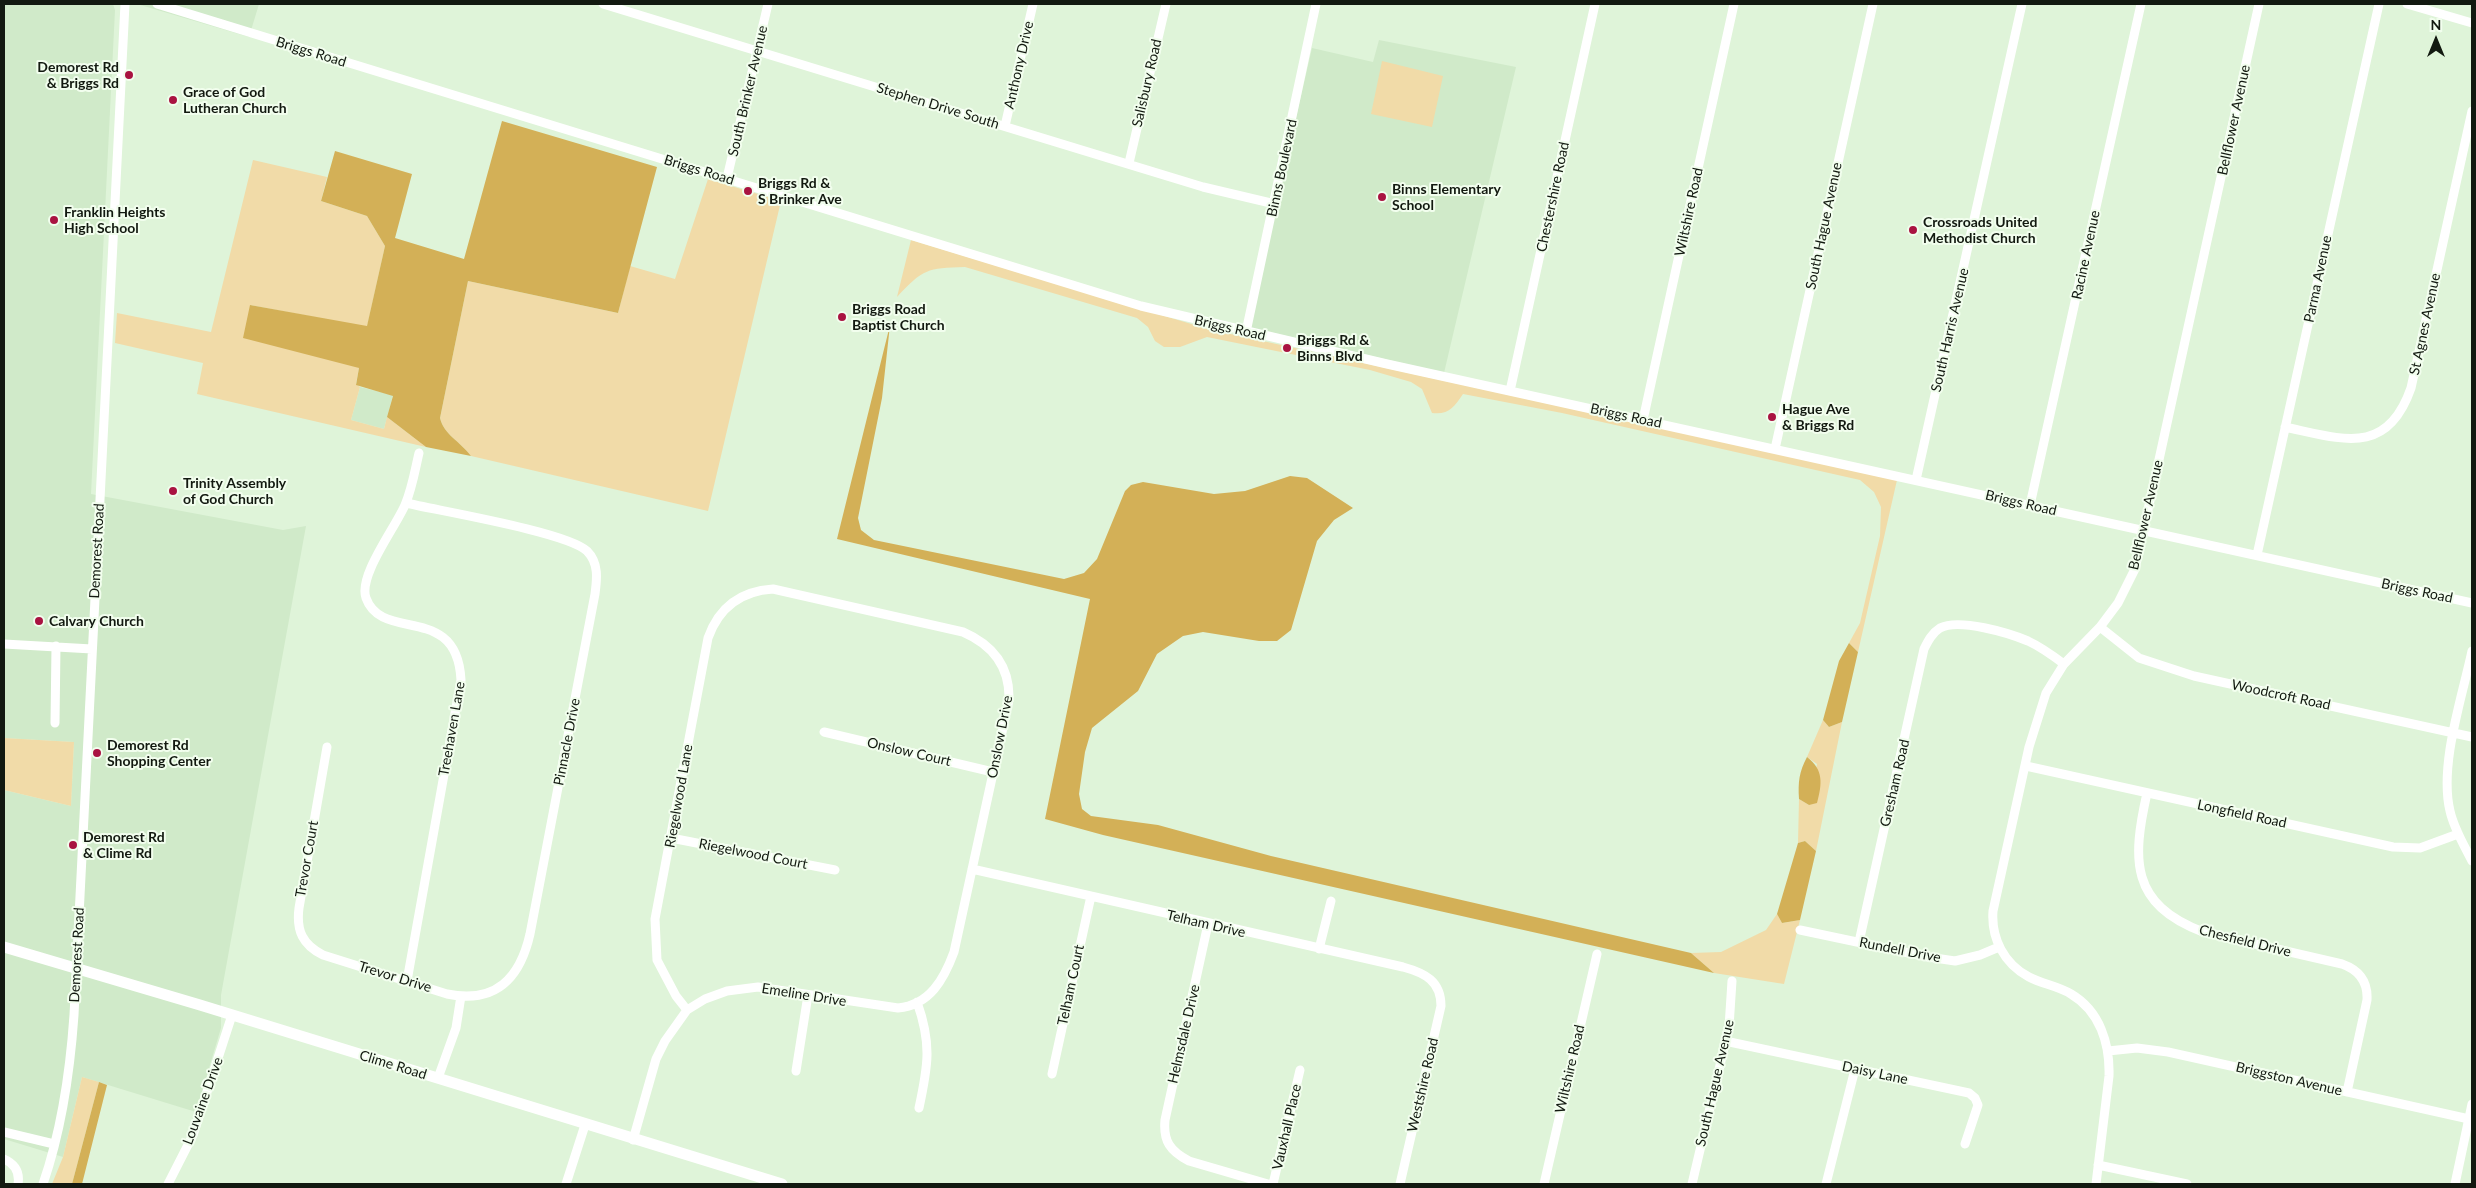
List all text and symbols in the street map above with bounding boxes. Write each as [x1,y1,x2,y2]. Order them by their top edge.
north arrow [2411,15,2461,65]
text: N [2431,16,2441,33]
street label: Anthony Drive [1001,19,1037,111]
street label: South Brinker Avenue [725,24,771,158]
street label: Briggs Road [274,33,348,71]
street label: Salisbury Road [1129,37,1165,129]
place label: Demorest Rd & Briggs Rd [37,59,119,92]
street label: Bellflower Avenue [2214,63,2254,177]
marker: Demorest Rd & Briggs Rd [123,69,135,81]
street label: Stephen Drive South [875,79,1001,133]
place label: Grace of God Lutheran Church [183,84,287,116]
marker: Grace of God Lutheran Church [167,94,179,106]
street label: Binns Boulevard [1263,118,1301,218]
street label: Chestershire Road [1533,140,1573,254]
street label: Briggs Road [662,151,736,189]
street label: South Hague Avenue [1802,161,1846,291]
street label: Wiltshire Road [1671,166,1707,258]
place label: Briggs Rd & S Brinker Ave [758,175,842,208]
place label: Binns Elementary School [1392,181,1501,213]
marker: Briggs Rd & S Brinker Ave [742,185,754,197]
marker: Binns Elementary School [1376,191,1388,203]
place label: Franklin Heights High School [64,204,165,236]
street label: Racine Avenue [2068,209,2104,301]
marker: Franklin Heights High School [48,214,60,226]
place label: Crossroads United Methodist Church [1923,214,2037,246]
marker: Crossroads United Methodist Church [1907,224,1919,236]
street label: Parma Avenue [2301,234,2335,324]
street label: South Harris Avenue [1928,266,1972,394]
street label: St Agnes Avenue [2406,271,2444,377]
place label: Briggs Road Baptist Church [852,301,945,334]
marker: Briggs Road Baptist Church [836,311,848,323]
street label: Briggs Road [1193,312,1267,344]
place label: Briggs Rd & Binns Blvd [1297,332,1369,364]
marker: Briggs Rd & Binns Blvd [1281,342,1293,354]
street label: Briggs Road [1589,400,1663,432]
place label: Hague Ave & Briggs Rd [1782,401,1854,434]
marker: Hague Ave & Briggs Rd [1766,411,1778,423]
street label: Bellflower Avenue [2125,458,2167,572]
place label: Trinity Assembly of God Church [183,475,286,508]
marker: Trinity Assembly of God Church [167,485,179,497]
street label: Briggs Road [1984,487,2058,519]
street label: Demorest Road [86,503,108,599]
street label: Briggs Road [2380,575,2454,607]
place label: Calvary Church [49,613,144,629]
marker: Calvary Church [33,615,45,627]
street label: Woodcroft Road [2230,676,2332,714]
street label: Treehaven Lane [435,680,469,778]
street label: Onslow Drive [984,694,1016,780]
street label: Pinnacle Drive [550,697,584,787]
street label: Onslow Court [865,734,953,770]
place label: Demorest Rd Shopping Center [107,737,211,770]
street label: Gresham Road [1877,738,1913,828]
street label: Riegelwood Lane [662,743,696,849]
marker: Demorest Rd Shopping Center [91,747,103,759]
street label: Longfield Road [2196,796,2288,832]
street label: Trevor Court [292,819,322,899]
place label: Demorest Rd & Clime Rd [83,829,165,862]
street label: Riegelwood Court [697,835,809,873]
marker: Demorest Rd & Clime Rd [67,839,79,851]
street label: Demorest Road [66,907,88,1003]
street label: Telham Drive [1165,907,1247,941]
street label: Chesfield Drive [2197,921,2293,961]
street label: Rundell Drive [1858,934,1942,966]
street label: Telham Court [1054,943,1088,1027]
street label: Trevor Drive [356,958,434,996]
street label: Emeline Drive [760,980,848,1010]
street label: Helmsdale Drive [1164,983,1204,1085]
street label: South Hague Avenue [1692,1018,1738,1148]
street label: Wiltshire Road [1552,1023,1588,1115]
street label: Westshire Road [1404,1036,1442,1134]
street label: Clime Road [357,1047,429,1083]
street label: Louvaine Drive [179,1055,227,1147]
street label: Daisy Lane [1841,1058,1909,1088]
street label: Briggston Avenue [2234,1059,2344,1099]
street label: Vauxhall Place [1269,1082,1305,1172]

